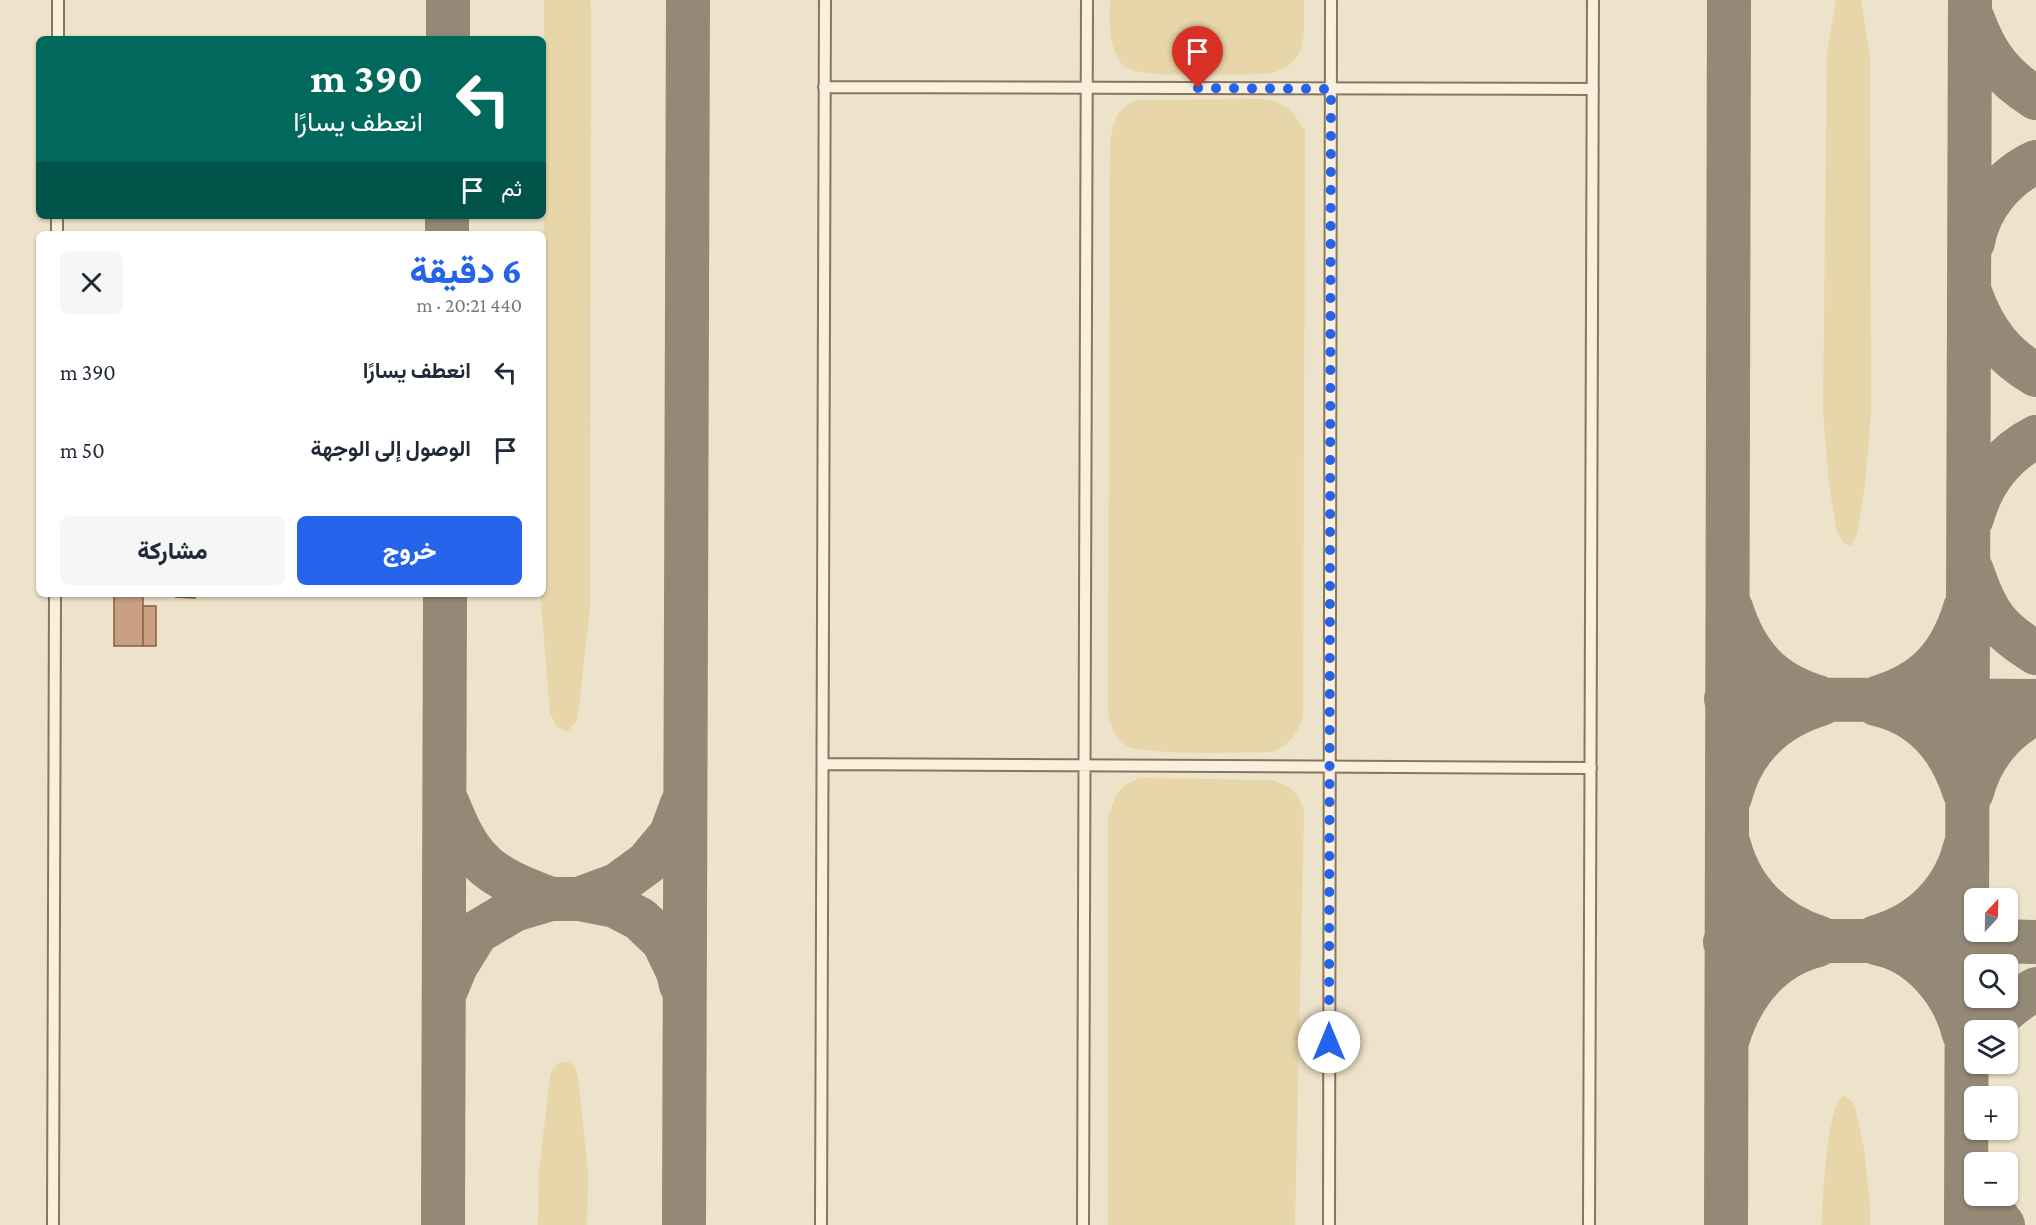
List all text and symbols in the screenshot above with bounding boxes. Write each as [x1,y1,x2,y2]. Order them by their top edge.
pin [1172,26,1223,88]
icon: arrive [1181,35,1214,68]
text: 390 m [310,54,423,101]
icon: left [444,60,522,138]
text: انعطف يسارًا [293,107,423,137]
icon: arrive [456,174,489,207]
text: ثم [501,176,522,201]
button: close [60,251,123,314]
text: 6 دقيقة [410,251,522,291]
text: 440 m · 20:21 [417,294,522,316]
icon: left [489,356,522,389]
text: انعطف يسارًا [363,358,471,383]
text: 390 m [60,360,116,385]
icon: arrive [489,434,522,467]
text: الوصول إلى الوجهة [310,436,471,461]
text: 50 m [60,438,105,463]
button: مشاركة [60,516,285,585]
button: خروج [297,516,522,585]
north arrow [1964,888,2018,942]
map controls [1964,888,2018,1206]
button: search [1964,954,2018,1008]
position arrow [1297,1010,1361,1074]
button: layers [1964,1020,2018,1074]
button: + [1964,1086,2018,1140]
button: − [1964,1152,2018,1206]

